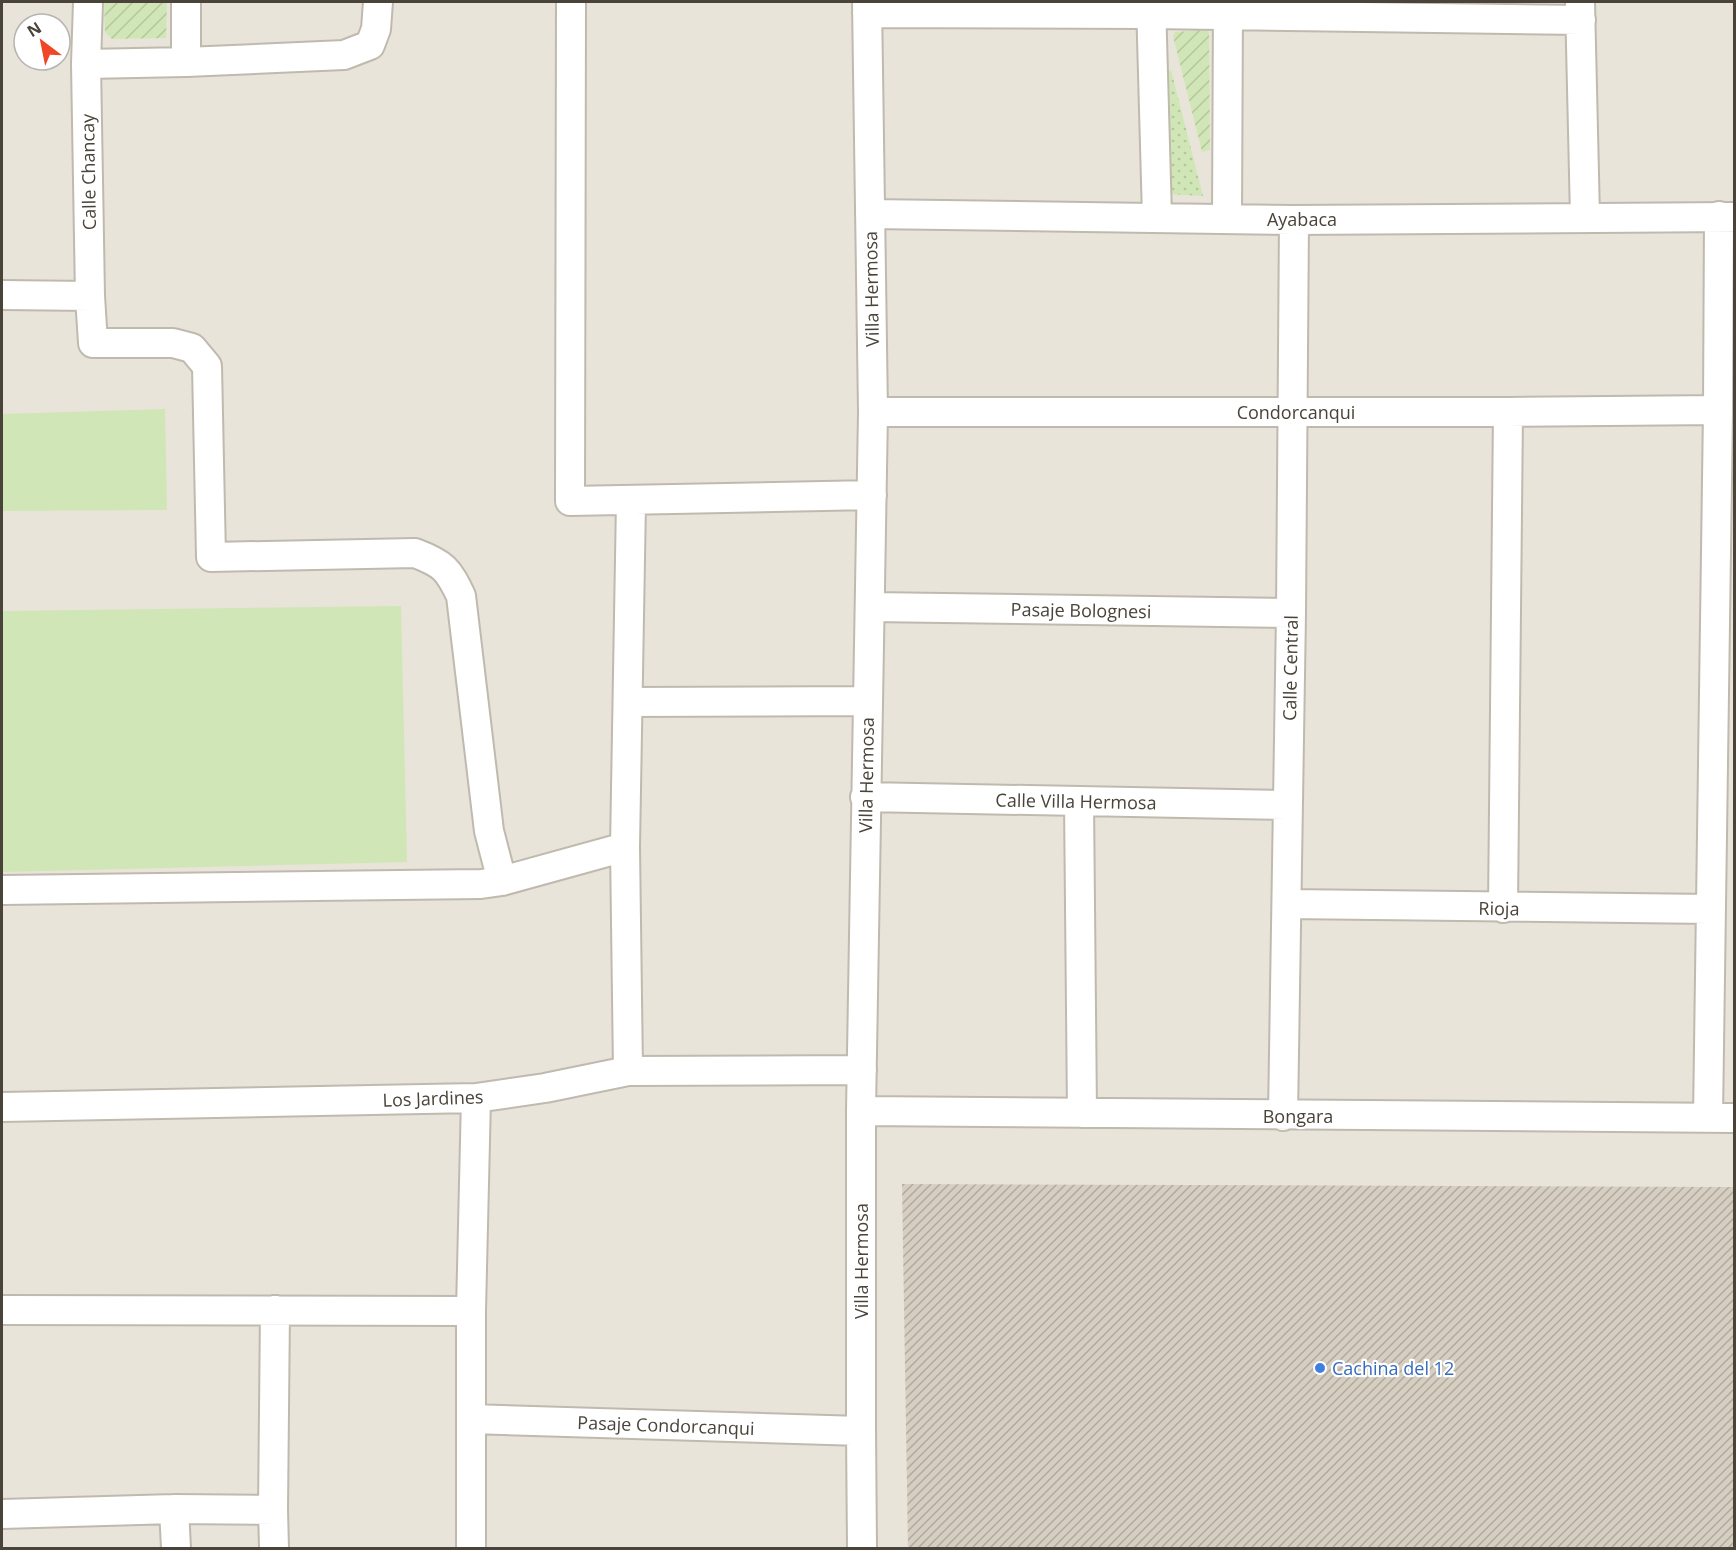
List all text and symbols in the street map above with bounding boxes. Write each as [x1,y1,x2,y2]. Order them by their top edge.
north arrow [12,12,72,72]
text: N [23,17,45,42]
street label: Calle Chancay [75,113,101,230]
street label: Ayabaca [1267,207,1337,231]
street label: Villa Hermosa [858,231,884,347]
street label: Condorcanqui [1237,400,1355,424]
street label: Pasaje Bolognesi [1010,597,1152,623]
street label: Calle Central [1277,615,1303,721]
street label: Villa Hermosa [853,717,879,833]
street label: Calle Villa Hermosa [995,788,1157,814]
street label: Rioja [1478,896,1520,920]
street label: Los Jardines [382,1084,484,1112]
street label: Bongara [1263,1104,1333,1128]
street label: Villa Hermosa [849,1203,873,1319]
place label: Cachina del 12 [1332,1356,1454,1380]
marker: Cachina del 12 [1313,1361,1327,1375]
street label: Pasaje Condorcanqui [577,1410,755,1440]

